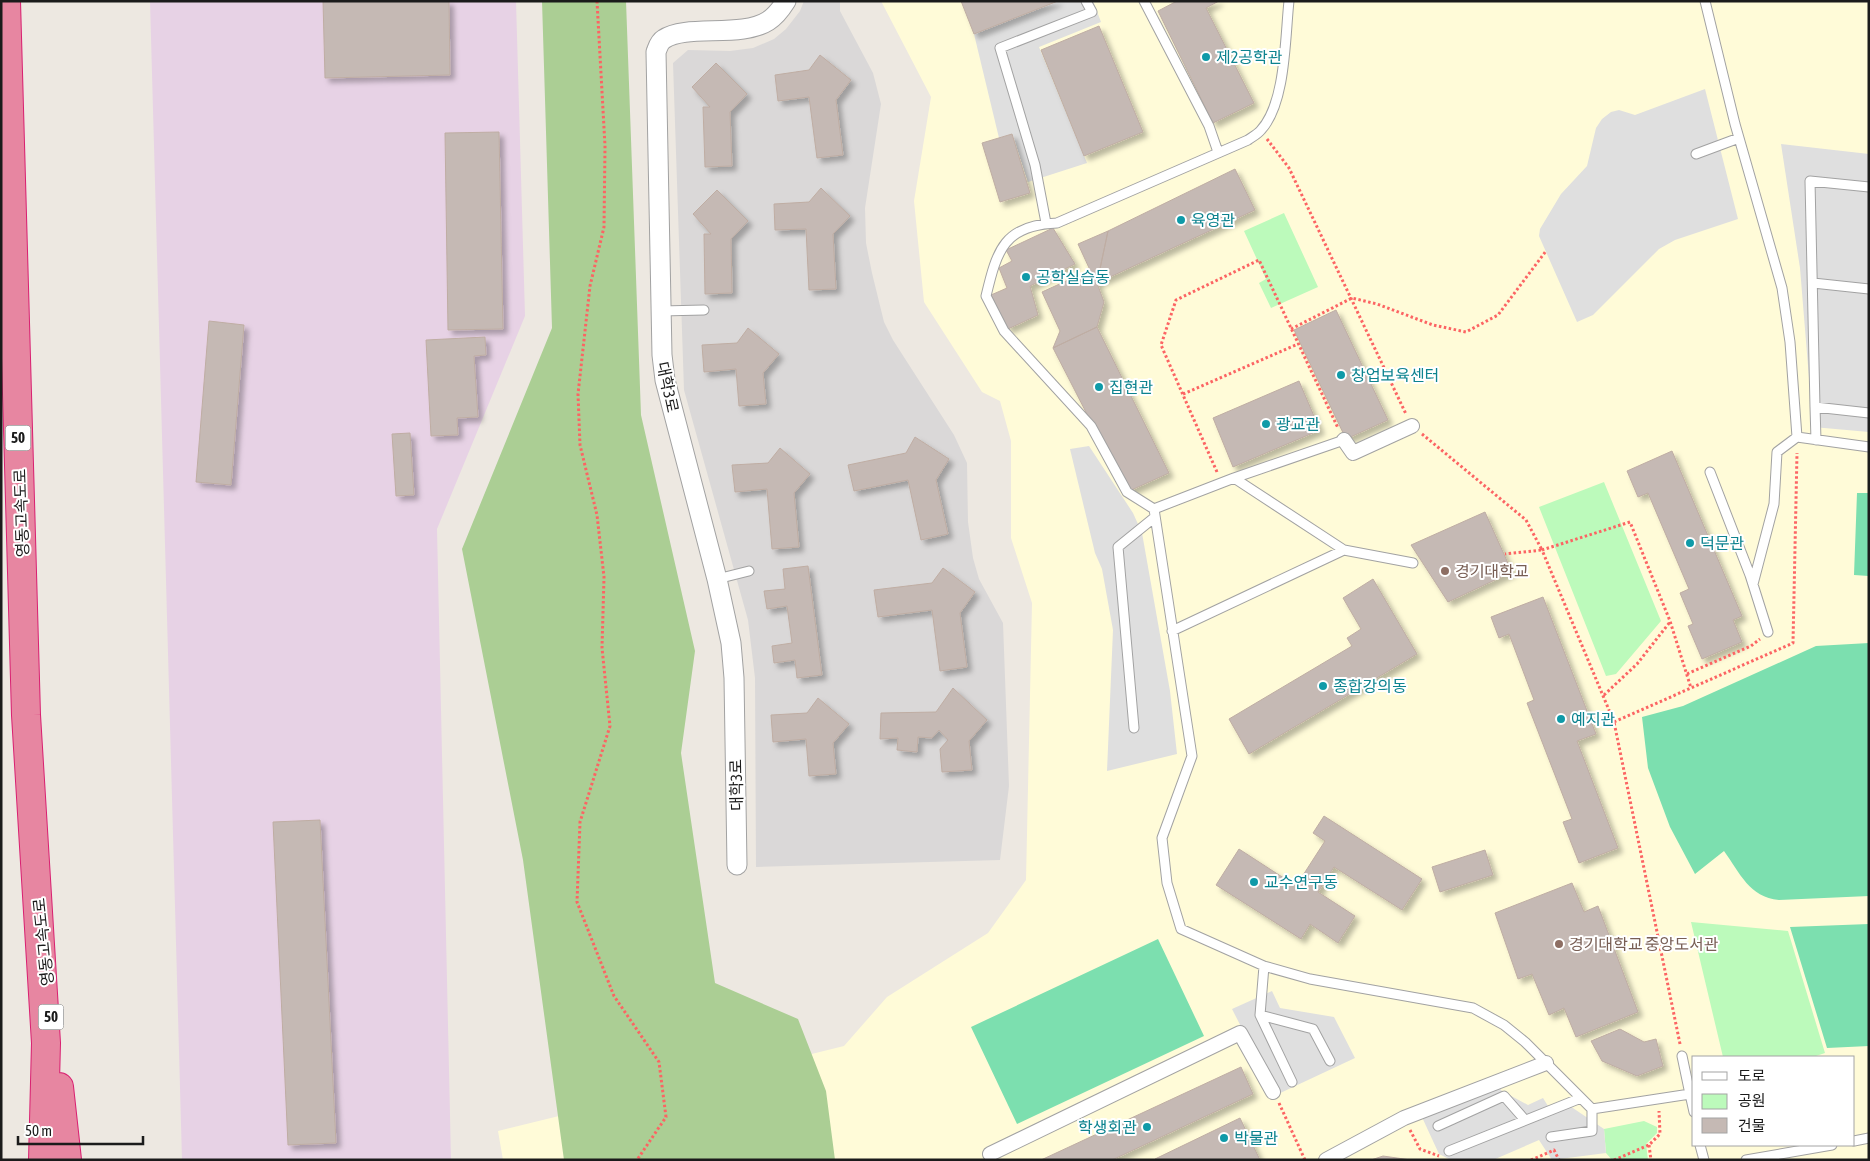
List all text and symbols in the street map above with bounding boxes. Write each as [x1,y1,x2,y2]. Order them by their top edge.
place label: 제2공학관 [1216,48,1283,66]
marker: 제2공학관 [1200,51,1212,63]
place label: 육영관 [1191,211,1235,229]
marker: 육영관 [1175,214,1187,226]
place label: 공학실습동 [1036,268,1110,286]
marker: 공학실습동 [1020,271,1032,283]
street label: 대학3로 [654,360,682,414]
place label: 창업보육센터 [1351,366,1439,384]
marker: 창업보육센터 [1335,369,1347,381]
place label: 집현관 [1109,378,1153,396]
marker: 집현관 [1093,381,1105,393]
place label: 광교관 [1276,415,1320,433]
marker: 광교관 [1260,418,1272,430]
road number: 50 [6,426,30,450]
street label: 영동고속도로 [10,468,32,557]
place label: 덕문관 [1700,534,1744,552]
marker: 덕문관 [1684,537,1696,549]
place label: 경기대학교 [1455,562,1529,580]
marker: 경기대학교 [1439,565,1451,577]
place label: 종합강의동 [1333,677,1407,695]
marker: 종합강의동 [1317,680,1329,692]
place label: 예지관 [1571,710,1615,728]
marker: 예지관 [1555,713,1567,725]
street label: 대학3로 [727,759,745,811]
place label: 교수연구동 [1264,873,1338,891]
marker: 교수연구동 [1248,876,1260,888]
street label: 영동고속도로 [29,897,57,987]
place label: 경기대학교 중앙도서관 [1569,935,1719,953]
marker: 경기대학교 중앙도서관 [1553,938,1565,950]
road number: 50 [38,1004,64,1030]
legend [1692,1056,1855,1146]
text: 도로 [1738,1067,1766,1084]
text: 공원 [1738,1092,1766,1109]
scale bar [18,1114,142,1146]
text: 건물 [1738,1117,1766,1134]
place label: 학생회관 [1078,1118,1137,1136]
marker: 학생회관 [1141,1121,1153,1133]
text: 50 m [25,1122,52,1139]
place label: 박물관 [1234,1129,1278,1147]
marker: 박물관 [1218,1132,1230,1144]

